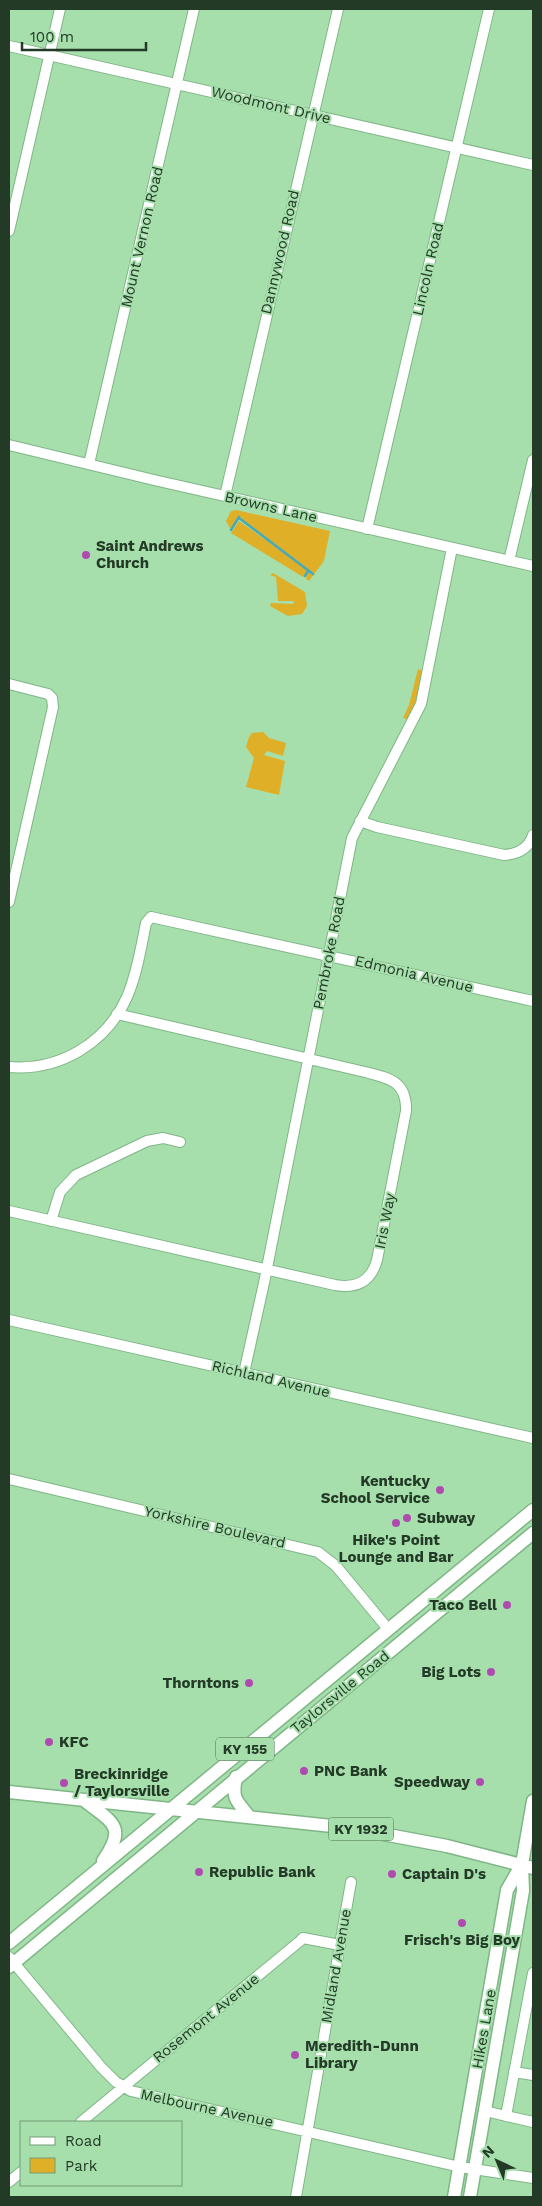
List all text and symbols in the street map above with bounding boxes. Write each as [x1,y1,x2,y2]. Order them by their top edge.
scale bar [22,20,146,52]
text: 100 m [30,28,74,46]
street label: Woodmont Drive [209,82,333,128]
street label: Mount Vernon Road [117,165,167,309]
street label: Dannywood Road [257,188,303,316]
street label: Lincoln Road [409,221,447,317]
street label: Browns Lane [223,488,319,526]
place label: Saint Andrews Church [96,537,204,572]
marker: Saint Andrews Church [80,549,92,561]
street label: Pembroke Road [309,895,349,1011]
street label: Edmonia Avenue [353,952,475,996]
street label: Iris Way [371,1191,399,1251]
street label: Richland Avenue [210,1357,332,1401]
place label: Kentucky School Service [321,1472,431,1507]
marker: Kentucky School Service [434,1484,446,1496]
street label: Yorkshire Boulevard [143,1502,287,1552]
place label: Subway [417,1509,476,1527]
marker: Subway [401,1512,413,1524]
marker: Hike's Point Lounge and Bar [390,1517,402,1529]
place label: Hike's Point Lounge and Bar [339,1531,454,1566]
place label: Taco Bell [429,1596,497,1614]
marker: Taco Bell [501,1599,513,1611]
street label: Taylorsville Road [287,1647,393,1737]
place label: Big Lots [421,1663,481,1681]
marker: Big Lots [485,1666,497,1678]
place label: Thorntons [162,1674,239,1692]
marker: Thorntons [243,1677,255,1689]
place label: KFC [59,1733,89,1751]
marker: KFC [43,1736,55,1748]
road number: KY 155 [216,1738,274,1760]
place label: PNC Bank [314,1762,388,1780]
place label: Breckinridge / Taylorsville [74,1765,170,1800]
marker: PNC Bank [298,1765,310,1777]
place label: Speedway [394,1773,471,1791]
marker: Speedway [474,1776,486,1788]
marker: Breckinridge / Taylorsville [58,1777,70,1789]
road number: KY 1932 [328,1818,394,1840]
place label: Republic Bank [209,1863,316,1881]
place label: Captain D's [402,1865,486,1883]
marker: Republic Bank [193,1866,205,1878]
marker: Captain D's [386,1868,398,1880]
street label: Midland Avenue [317,1908,355,2024]
marker: Frisch's Big Boy [456,1917,468,1929]
place label: Frisch's Big Boy [404,1931,521,1949]
street label: Rosemont Avenue [149,1970,263,2066]
street label: Hikes Lane [468,1988,500,2070]
place label: Meredith-Dunn Library [305,2037,419,2072]
marker: Meredith-Dunn Library [289,2049,301,2061]
street label: Melbourne Avenue [139,2085,275,2131]
legend [20,2121,182,2186]
text: Road [65,2132,102,2150]
north arrow [472,2136,522,2186]
text: N [479,2142,497,2161]
text: Park [65,2157,98,2175]

